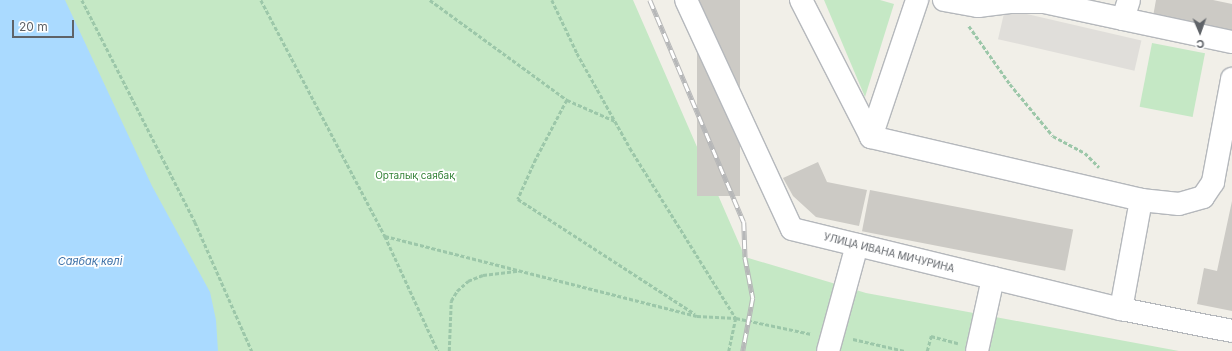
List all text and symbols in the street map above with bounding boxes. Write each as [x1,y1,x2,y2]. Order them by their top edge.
scale bar [14,12,76,38]
north arrow [1180,12,1220,52]
text: 20 m [19,19,48,34]
text: С [1196,37,1205,51]
park label: Орталық саябақ [375,170,455,182]
street label: УЛИЦА ИВАНА МИЧУРИНА [822,231,956,275]
water label: Саябақ көлі [58,254,122,268]

